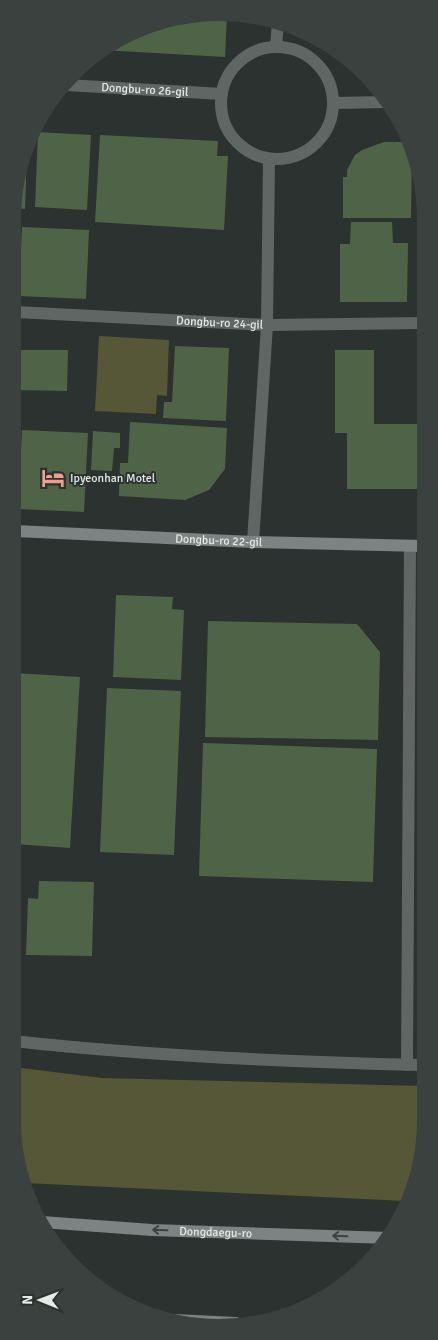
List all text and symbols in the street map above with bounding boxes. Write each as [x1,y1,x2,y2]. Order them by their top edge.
street label: Dongbu-ro 26-gil [101,80,189,100]
street label: Dongbu-ro 24-gil [176,313,264,332]
hotel icon: Ipyeonhan Motel [40,465,66,491]
place label: Ipyeonhan Motel [70,471,156,486]
street label: Dongbu-ro 22-gil [175,531,263,550]
street label: Dongdaegu-ro [179,1223,252,1241]
one-way arrow [152,1226,168,1235]
one-way arrow [332,1231,348,1241]
north arrow [15,1275,65,1325]
text: N [19,1295,36,1305]

